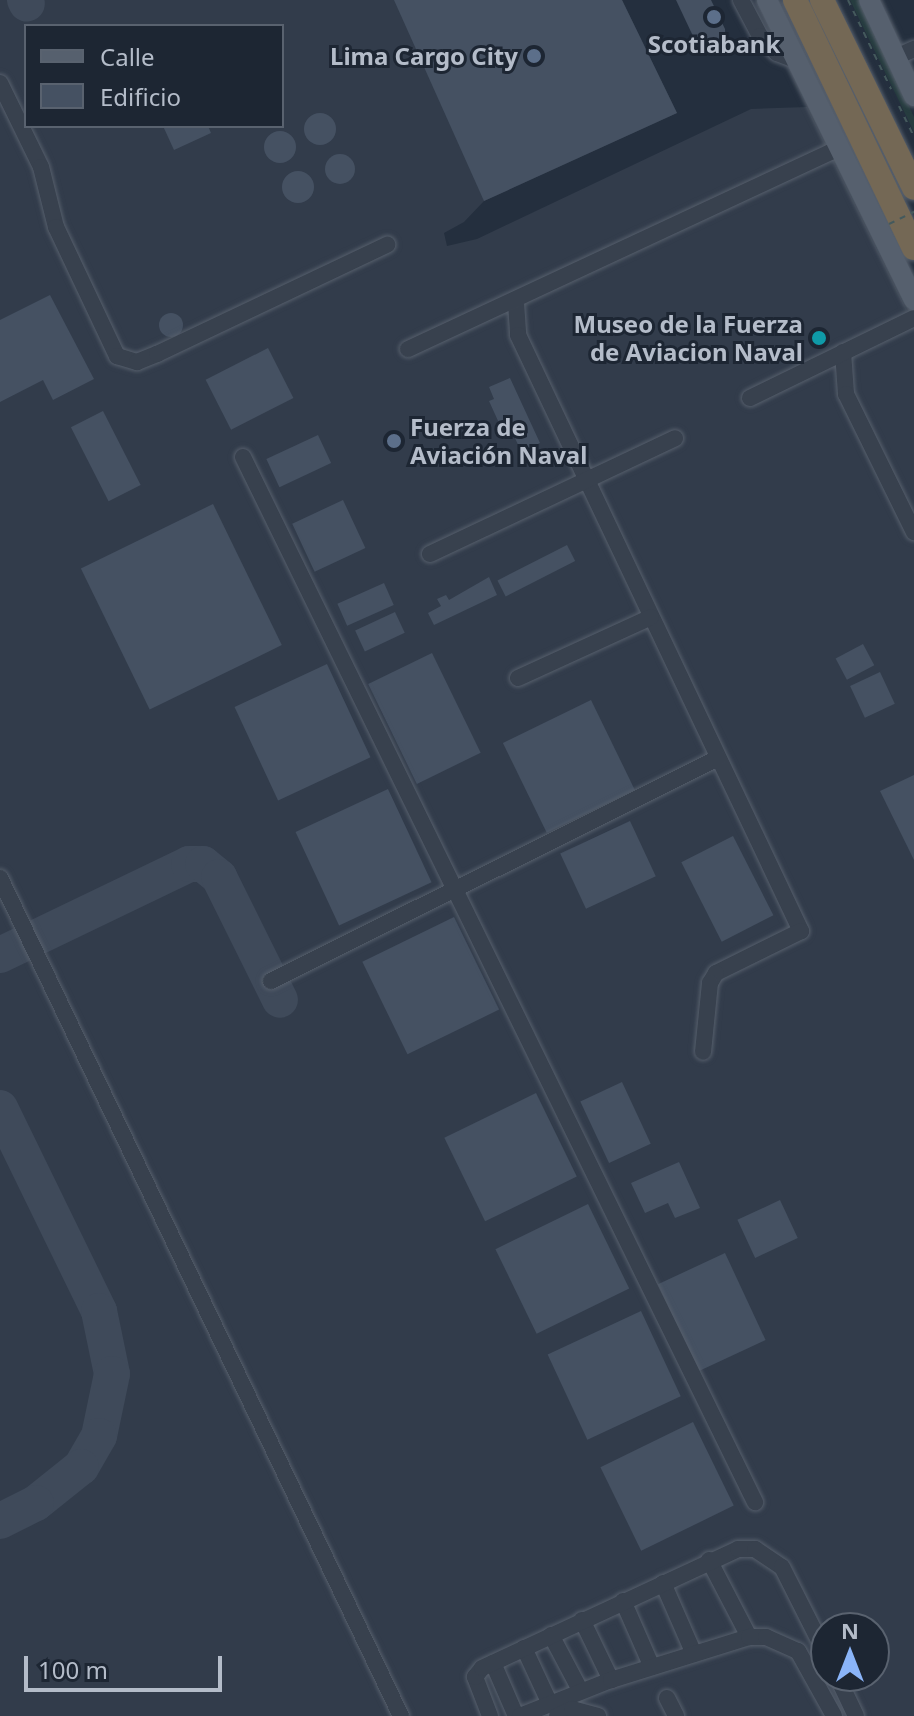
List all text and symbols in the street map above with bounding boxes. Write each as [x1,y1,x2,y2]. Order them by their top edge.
marker: Scotiabank [705,8,723,26]
legend [24,24,284,128]
place label: Scotiabank [648,30,780,58]
text: Calle [100,40,155,73]
place label: Lima Cargo City [330,42,518,70]
marker: Lima Cargo City [525,47,543,65]
text: Edificio [100,80,181,113]
place label: Museo de la Fuerza de Aviacion Naval [574,310,803,366]
marker: Museo de la Fuerza de Aviacion Naval [810,329,828,347]
place label: Fuerza de Aviación Naval [410,413,587,469]
marker: Fuerza de Aviación Naval [385,432,403,450]
north arrow [810,1612,890,1692]
text: N [841,1615,859,1645]
scale bar [28,1640,226,1690]
text: 100 m [38,1653,108,1686]

